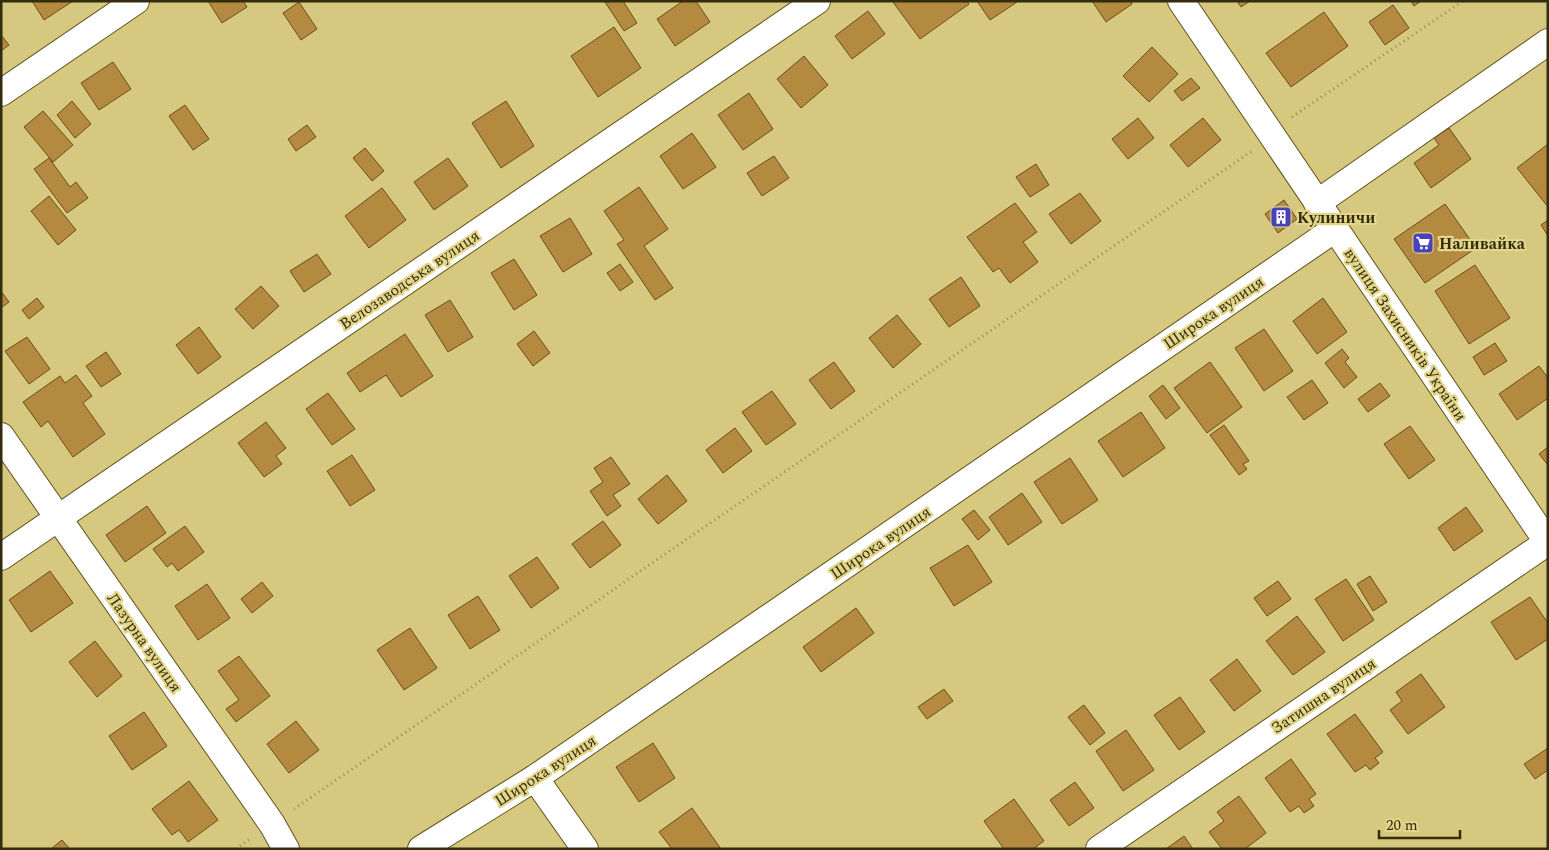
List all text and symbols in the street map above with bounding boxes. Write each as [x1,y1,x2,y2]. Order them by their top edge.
building icon: Кулиничи [1269,205,1293,229]
place label: Кулиничи [1297,206,1375,230]
street label: Велозаводська вулиця [335,224,484,336]
supermarket icon: Наливайка [1411,231,1435,255]
place label: Наливайка [1439,232,1526,256]
street label: вулиця Захисників України [1338,243,1472,426]
street label: Широка вулиця [1158,270,1269,355]
street label: Широка вулиця [825,500,936,585]
street label: Лазурна вулиця [101,588,187,697]
street label: Затишна вулиця [1266,652,1381,740]
street label: Широка вулиця [490,729,601,813]
scale bar [1379,808,1460,840]
text: 20 m [1386,814,1418,837]

